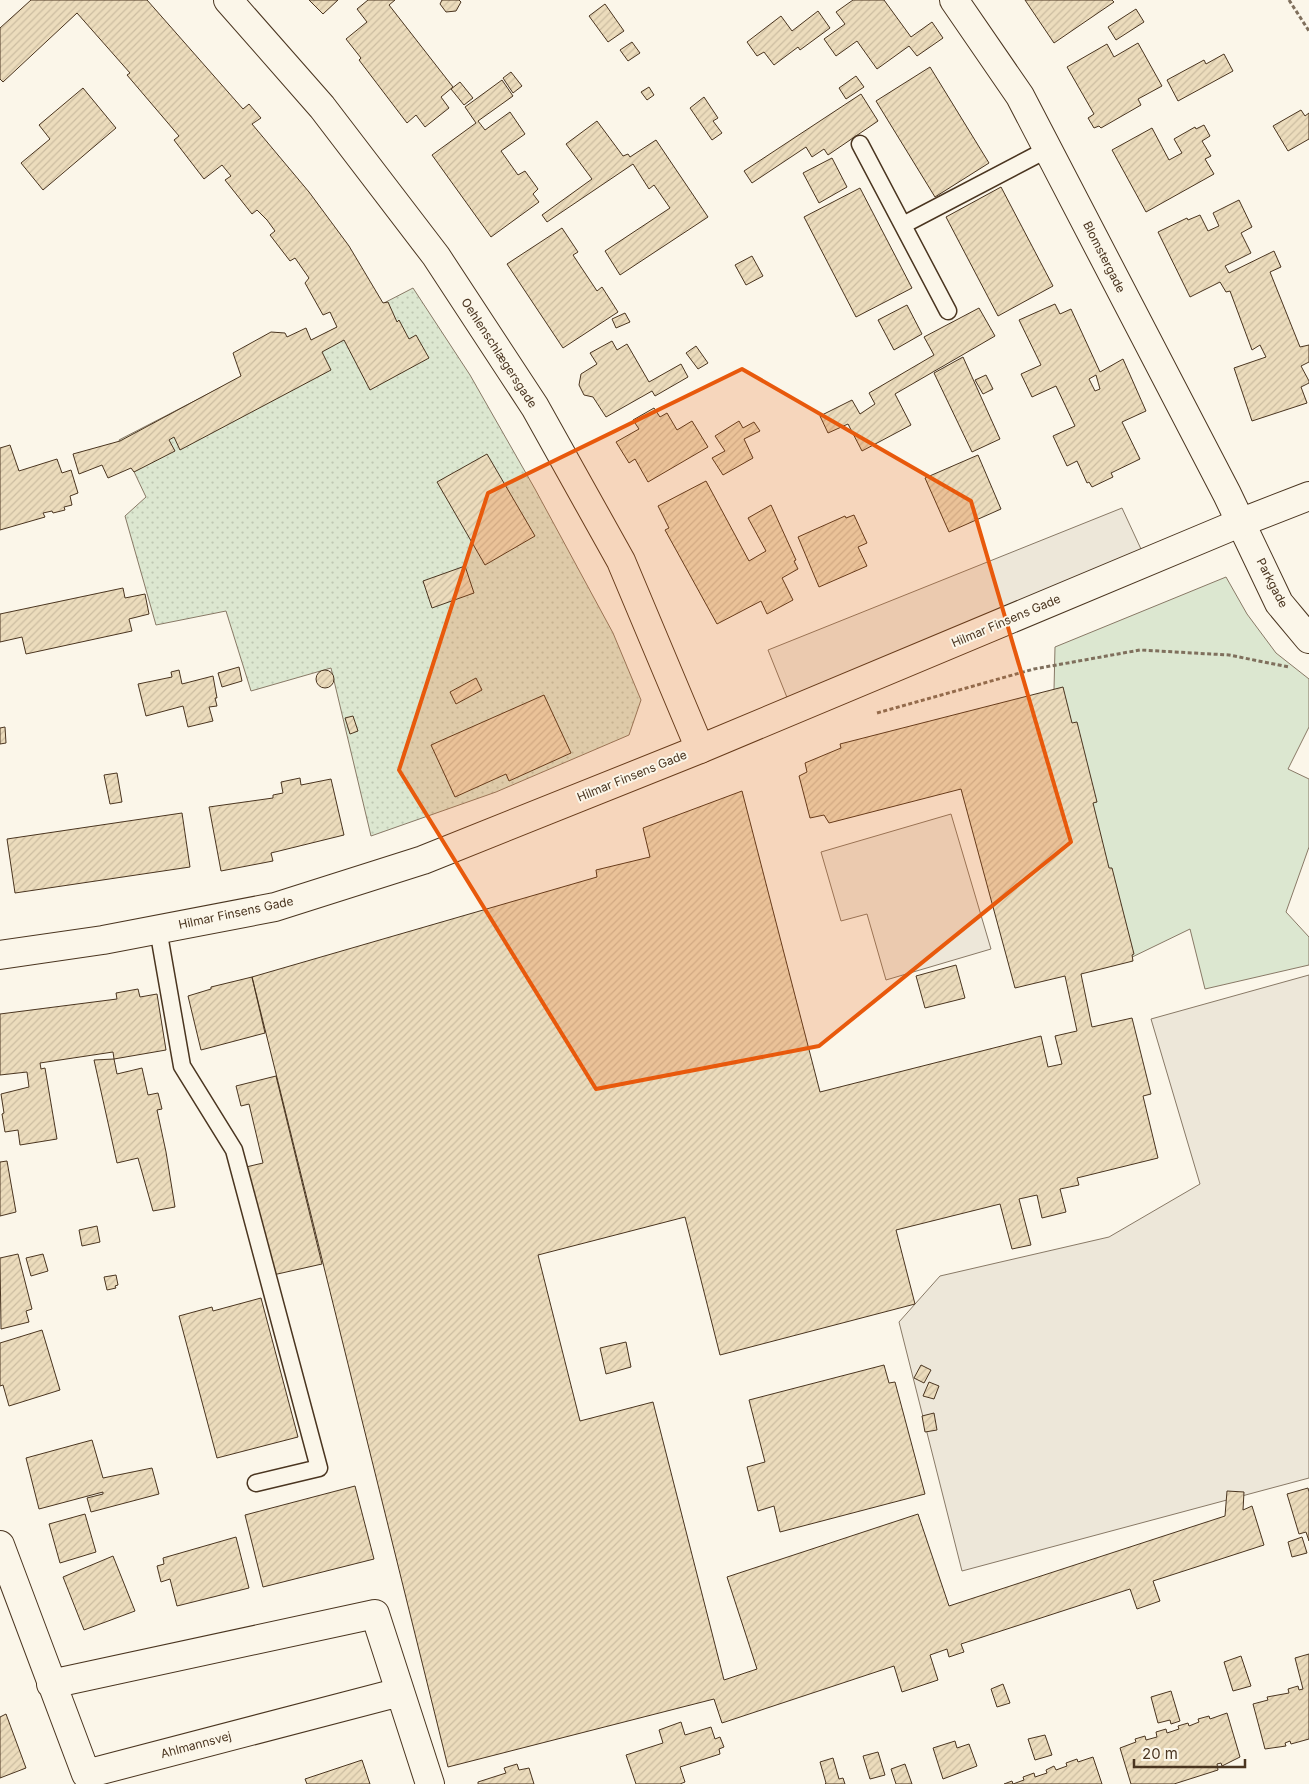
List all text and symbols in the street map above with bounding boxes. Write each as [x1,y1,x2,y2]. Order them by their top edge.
street label: Blomstergade [1080,218,1129,295]
street label: Oehlenschlægersgade [458,295,541,411]
street label: Parkgade [1254,555,1291,610]
street label: Hilmar Finsens Gade [949,591,1063,650]
street label: Hilmar Finsens Gade [575,747,689,804]
street label: Hilmar Finsens Gade [177,893,295,932]
street label: Ahlmannsvej [159,1728,233,1761]
scale bar [1134,1736,1245,1768]
text: 20 m [1142,1744,1178,1763]

